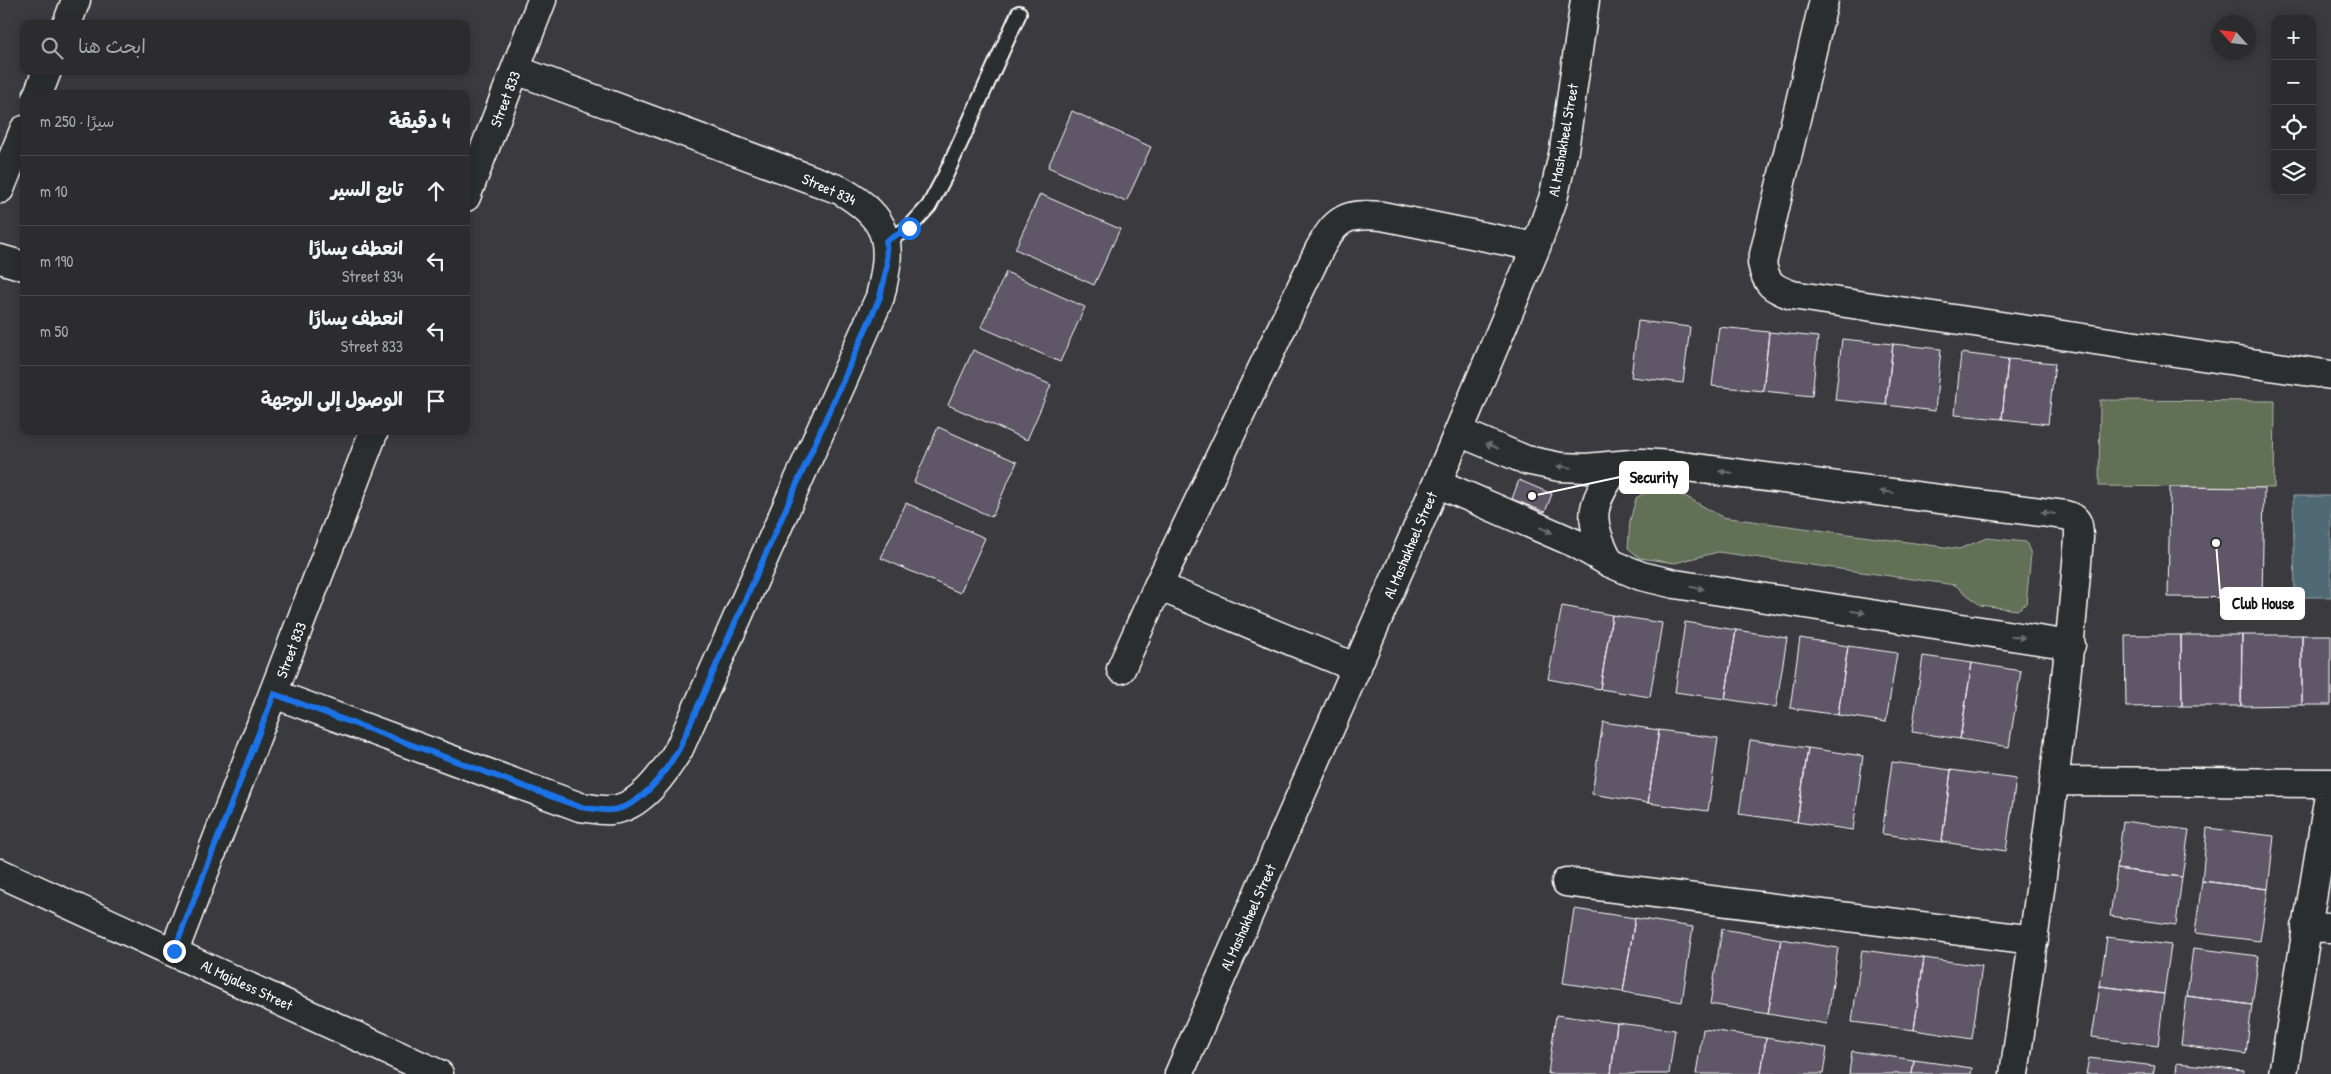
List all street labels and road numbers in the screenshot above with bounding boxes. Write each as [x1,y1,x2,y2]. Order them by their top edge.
street label: Street 833 [485,68,525,130]
street label: Al Mashakheel Street [1543,81,1583,198]
street label: Street 834 [799,168,860,210]
street label: Al Mashakheel Street [1378,488,1442,602]
street label: Street 833 [271,619,311,681]
street label: Al Mashakheel Street [1215,860,1281,974]
street label: Al Majaless Street [198,955,297,1016]

